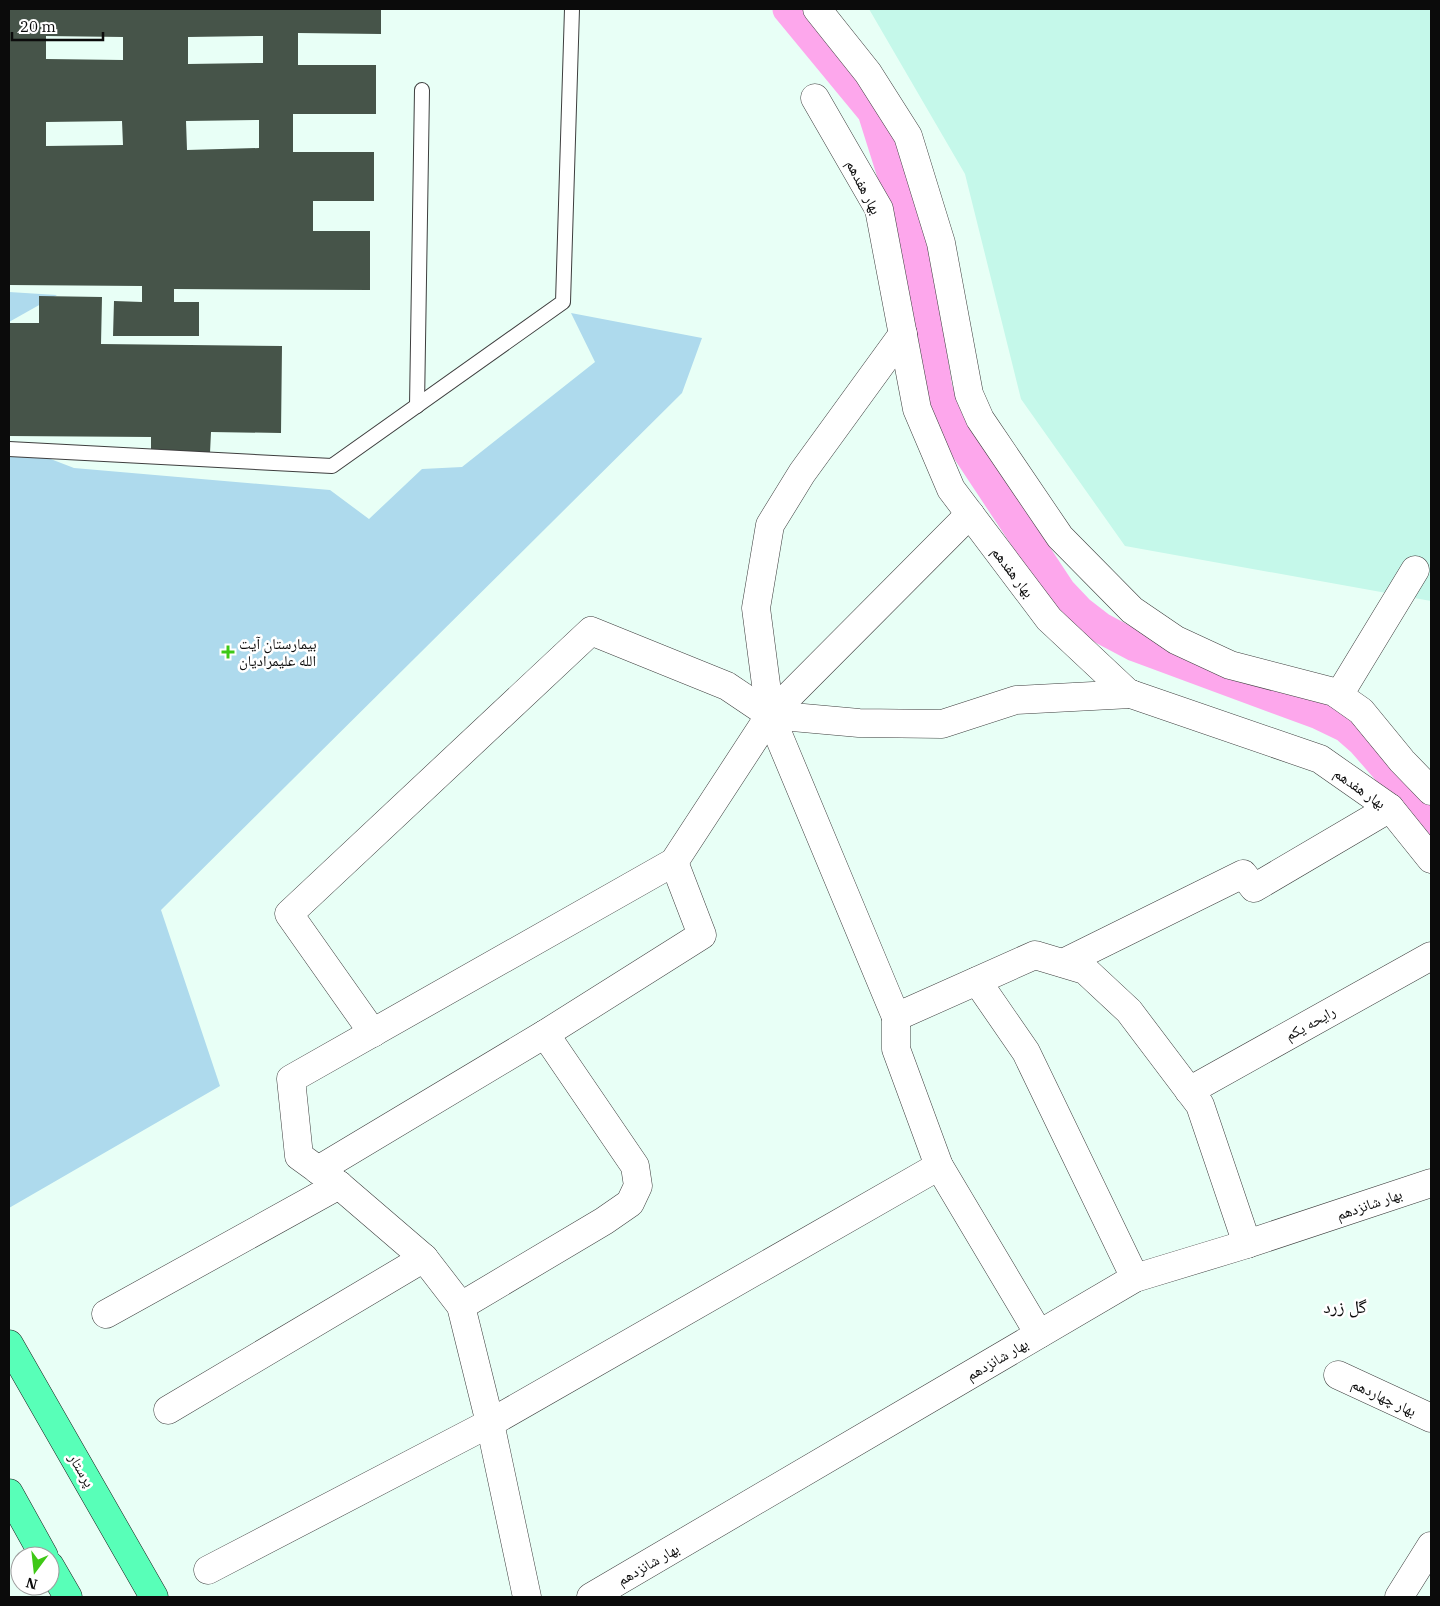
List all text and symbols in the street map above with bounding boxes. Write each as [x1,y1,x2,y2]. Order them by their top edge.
scale bar [12,10,104,42]
text: 20 m [20,17,56,36]
street label: بهار هفدهم [841,156,886,218]
street label: بهار هفدهم [987,543,1038,602]
place label: بیمارستان آیت الله علیمرادیان [239,634,317,671]
marker: بیمارستان آیت الله علیمرادیان [221,645,235,659]
street label: بهار هفدهم [1330,763,1390,814]
street label: رایحه یکم [1281,1001,1339,1045]
street label: بهار شانزدهم [1334,1184,1405,1225]
district label: گل زرد [1323,1295,1367,1318]
street label: بهار شانزدهم [963,1334,1032,1385]
street label: بهار چهاردهم [1348,1374,1420,1421]
street label: پرستار [64,1449,99,1490]
street label: بهار شانزدهم [614,1539,683,1590]
north arrow [10,1546,60,1596]
text: N [24,1573,39,1594]

